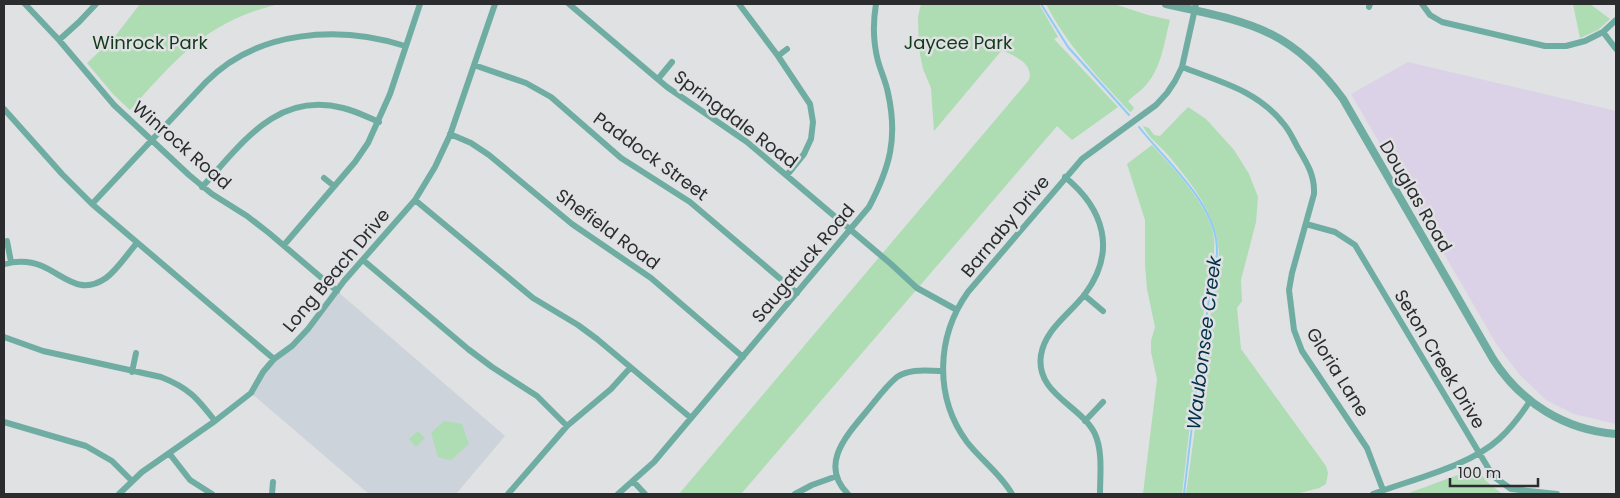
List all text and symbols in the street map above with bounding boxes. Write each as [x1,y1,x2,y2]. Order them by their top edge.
park label: Winrock Park [92,30,208,55]
park label: Jaycee Park [904,30,1013,55]
street label: Springdale Road [669,64,803,174]
street label: Winrock Road [127,95,237,195]
street label: Paddock Street [589,106,713,206]
street label: Douglas Road [1374,135,1458,257]
street label: Barnaby Drive [955,170,1055,282]
street label: Shefield Road [551,183,665,275]
street label: Saugatuck Road [746,198,860,328]
street label: Long Beach Drive [277,203,395,337]
water label: Waubonsee Creek [1180,253,1228,431]
street label: Seton Creek Drive [1389,285,1491,433]
street label: Gloria Lane [1301,323,1375,421]
scale bar [1450,456,1538,488]
text: 100 m [1458,462,1501,483]

